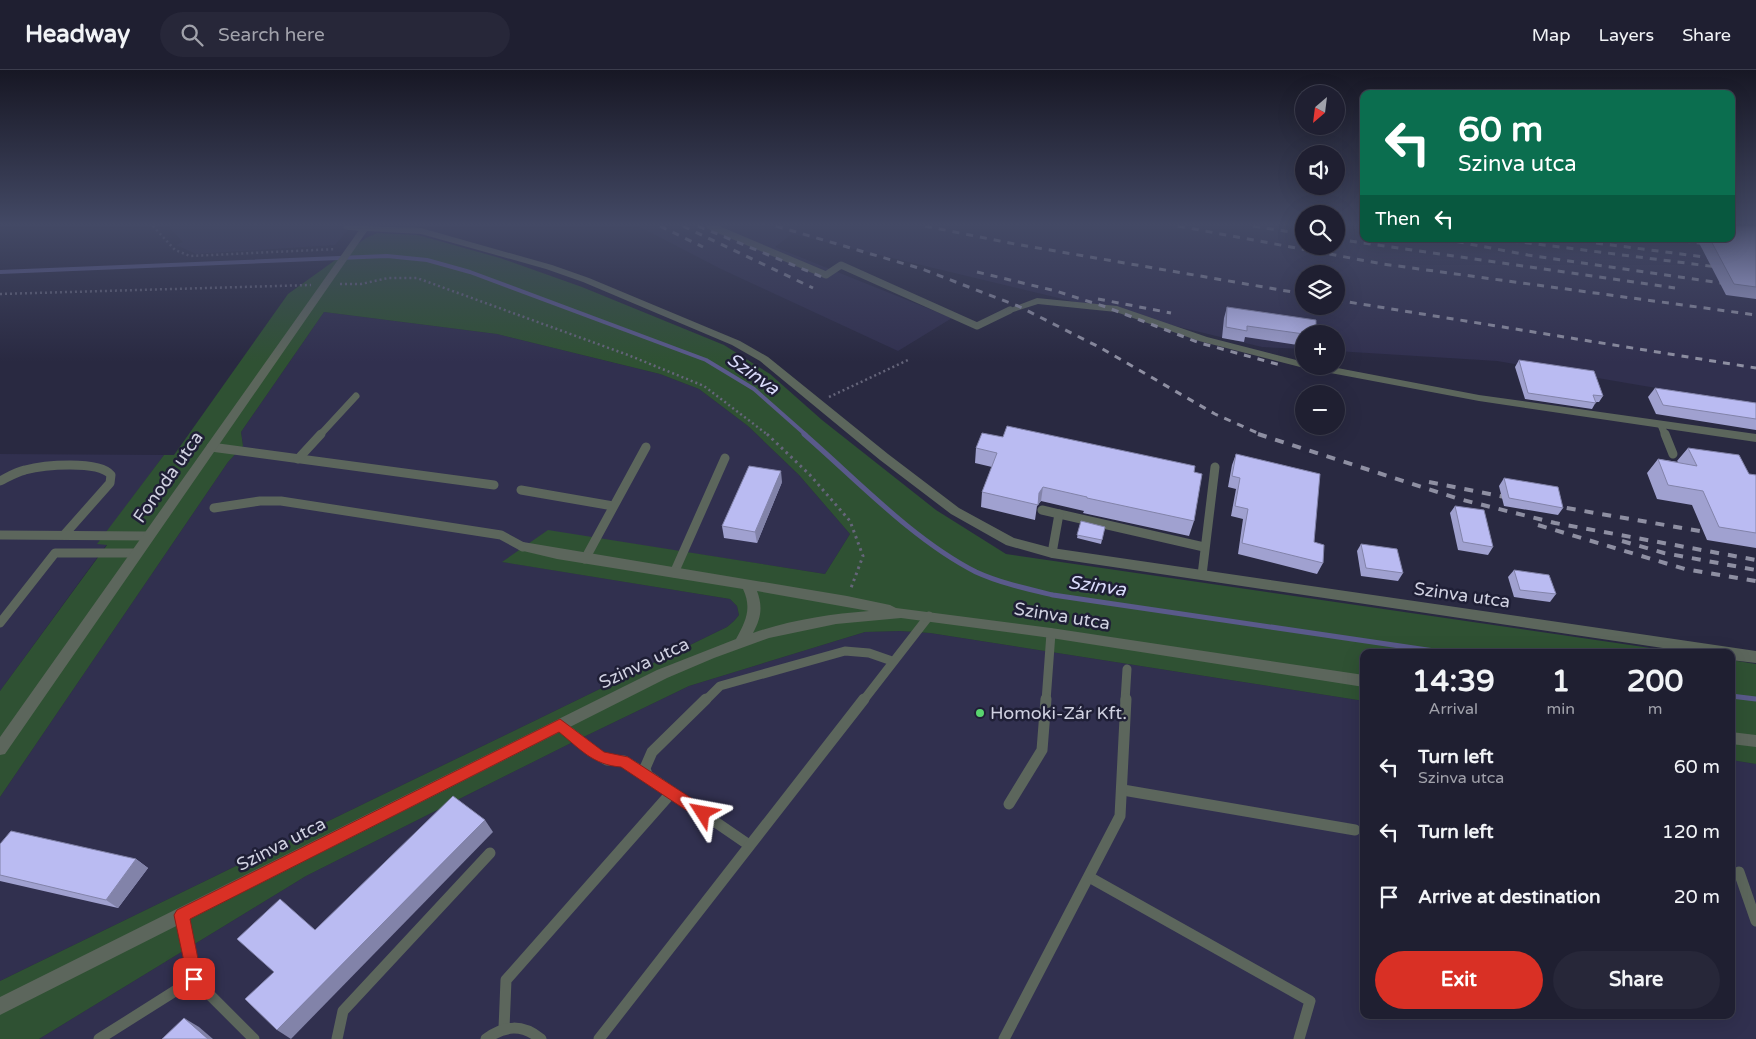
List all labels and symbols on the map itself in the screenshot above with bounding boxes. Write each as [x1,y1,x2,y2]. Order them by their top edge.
north arrow [1295,85,1345,135]
water label: Szinva [723,348,784,400]
street label: Fonoda utca [128,427,208,527]
water label: Szinva [1067,571,1129,601]
street label: Szinva utca [1412,577,1512,613]
street label: Szinva utca [1012,598,1112,634]
street label: Szinva utca [595,633,693,693]
place label: Homoki-Zár Kft. [990,702,1127,724]
marker: Homoki-Zár Kft. [974,707,986,719]
position arrow [676,786,728,838]
street label: Szinva utca [233,812,329,876]
pin [173,958,215,1000]

